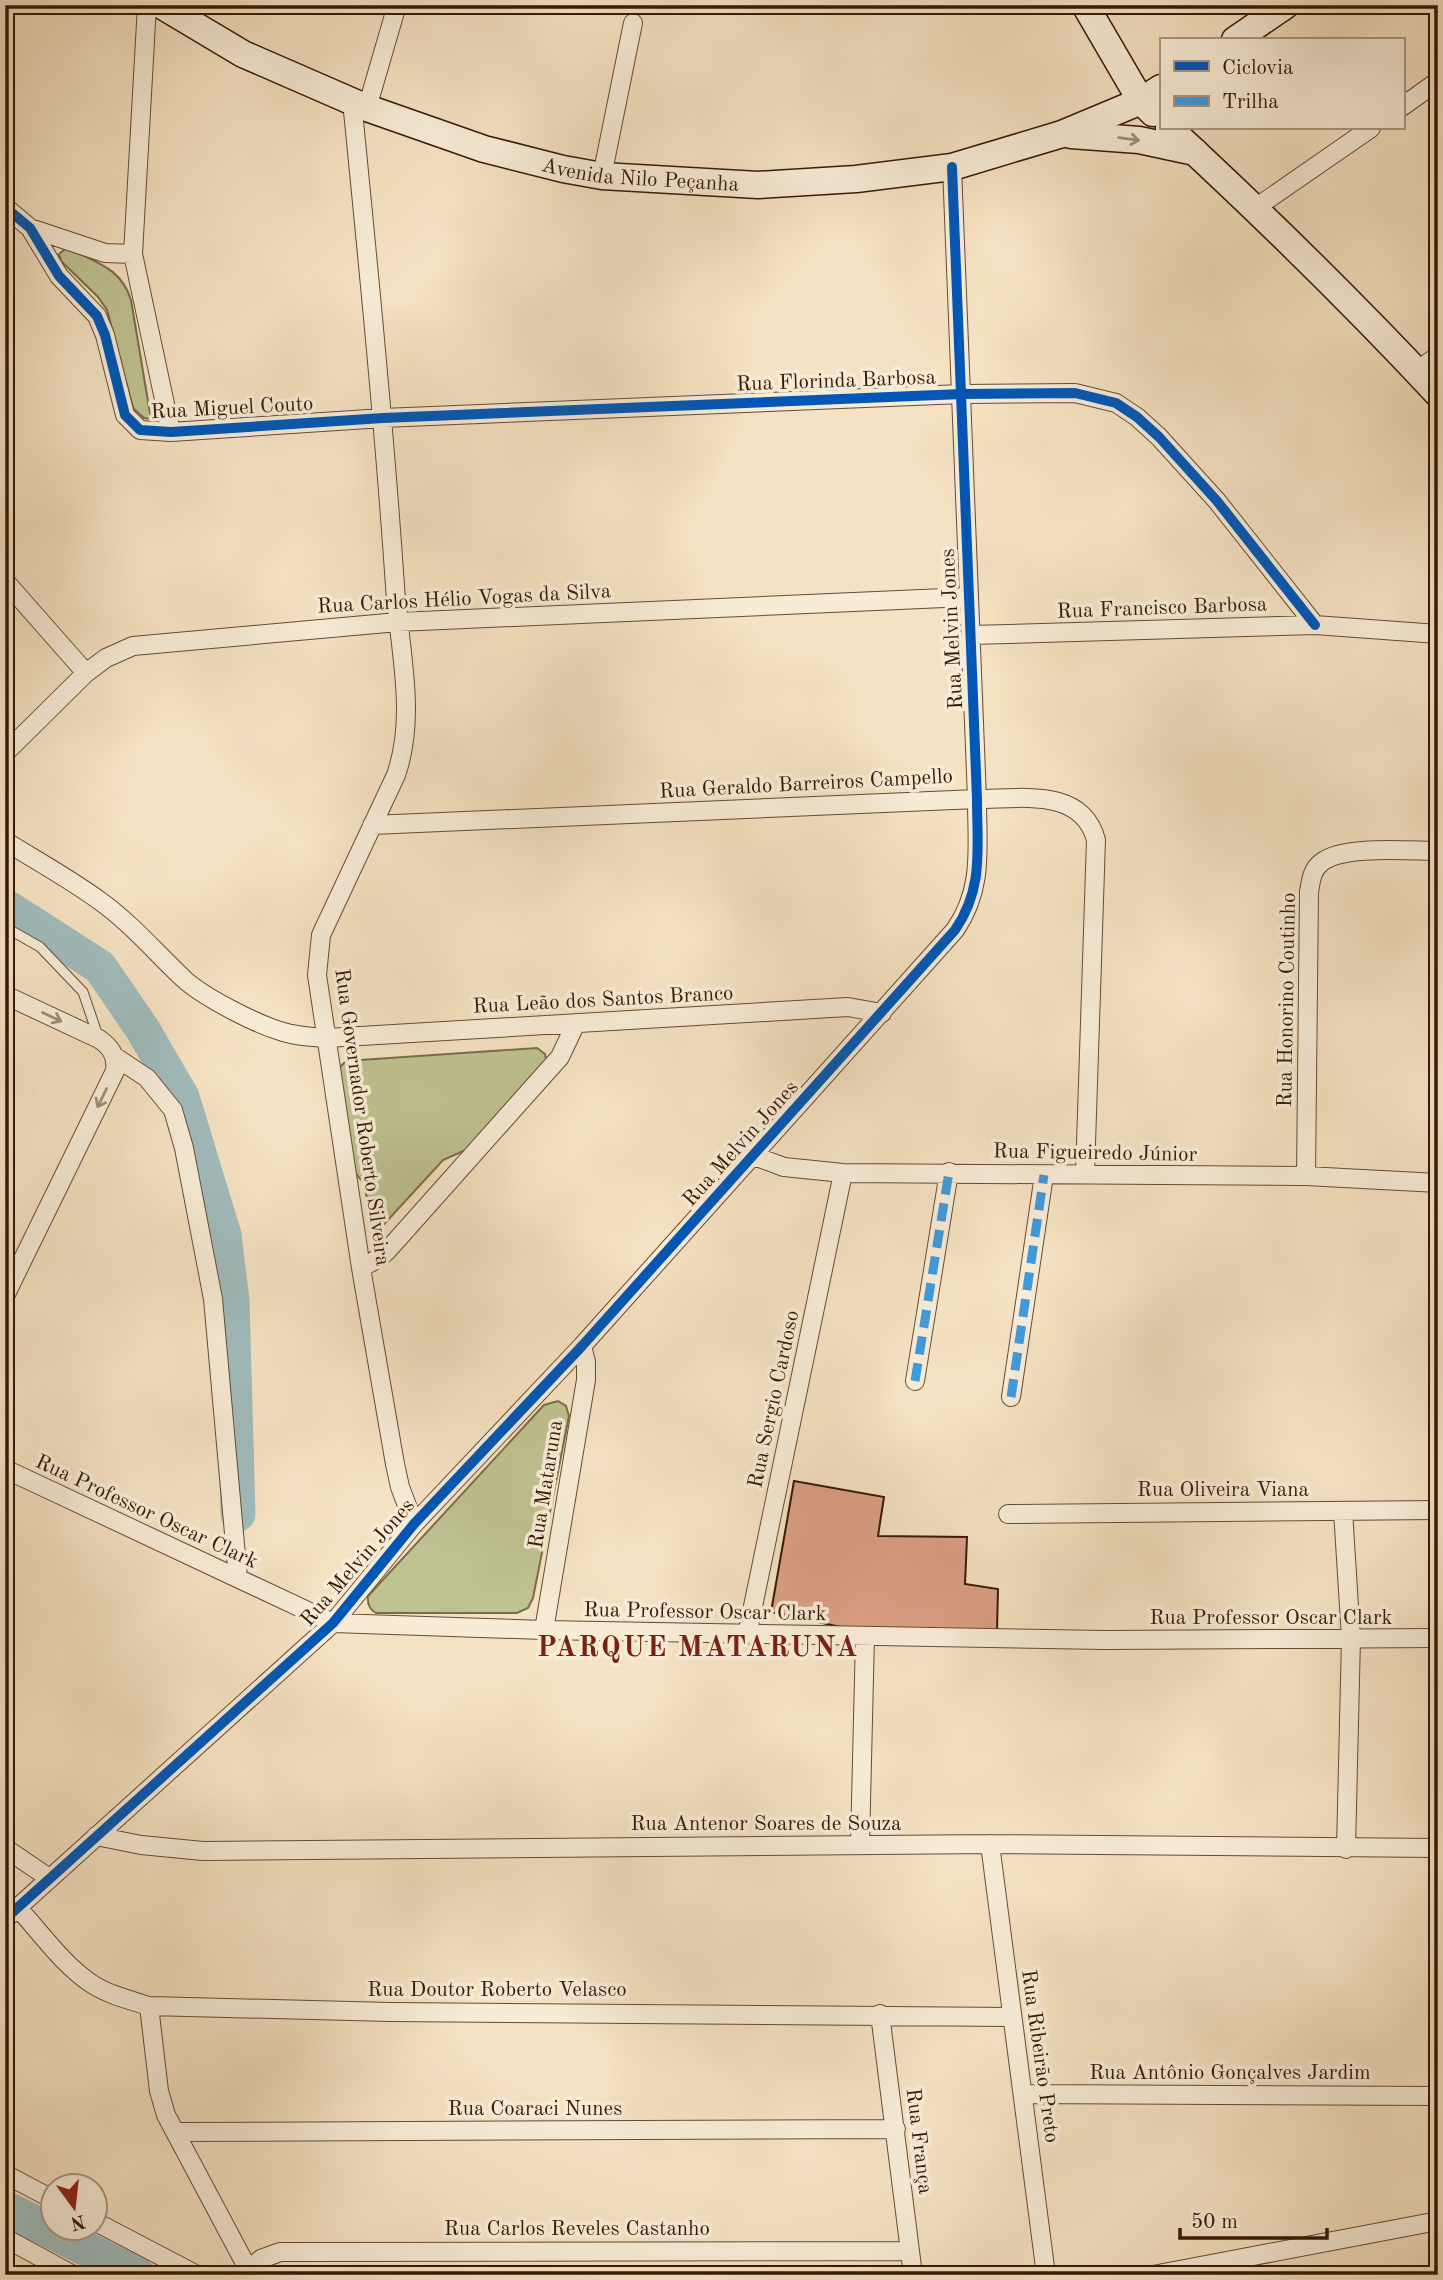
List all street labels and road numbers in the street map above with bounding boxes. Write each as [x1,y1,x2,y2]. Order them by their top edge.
street label: Avenida Nilo Peçanha [539,155,739,196]
street label: Rua Florinda Barbosa [736,368,936,395]
street label: Rua Miguel Couto [150,394,314,423]
street label: Rua Melvin Jones [938,548,967,710]
street label: Rua Carlos Hélio Vogas da Silva [317,581,612,618]
street label: Rua Francisco Barbosa [1056,594,1268,623]
street label: Rua Geraldo Barreiros Campello [659,766,953,803]
street label: Rua Honorino Coutinho [1275,892,1300,1108]
street label: Rua Governador Roberto Silveira [330,967,393,1267]
street label: Rua Leão dos Santos Branco [472,983,734,1018]
street label: Rua Melvin Jones [679,1077,803,1211]
street label: Rua Figueiredo Júnior [993,1141,1198,1166]
street label: Rua Sergio Cardoso [745,1309,804,1490]
street label: Rua Mataruna [526,1419,567,1550]
street label: Rua Professor Oscar Clark [32,1451,261,1573]
street label: Rua Oliveira Viana [1137,1480,1309,1501]
street label: Rua Melvin Jones [297,1495,419,1631]
street label: Rua Professor Oscar Clark [583,1600,827,1625]
street label: Rua Professor Oscar Clark [1149,1608,1393,1629]
street label: Rua Antenor Soares de Souza [631,1814,901,1835]
street label: Rua Ribeirão Preto [1017,1968,1062,2144]
street label: Rua Doutor Roberto Velasco [367,1980,627,2001]
street label: Rua Antônio Gonçalves Jardim [1089,2063,1371,2084]
street label: Rua França [902,2087,935,2195]
street label: Rua Coaraci Nunes [448,2099,622,2120]
street label: Rua Carlos Reveles Castanho [444,2219,710,2240]

